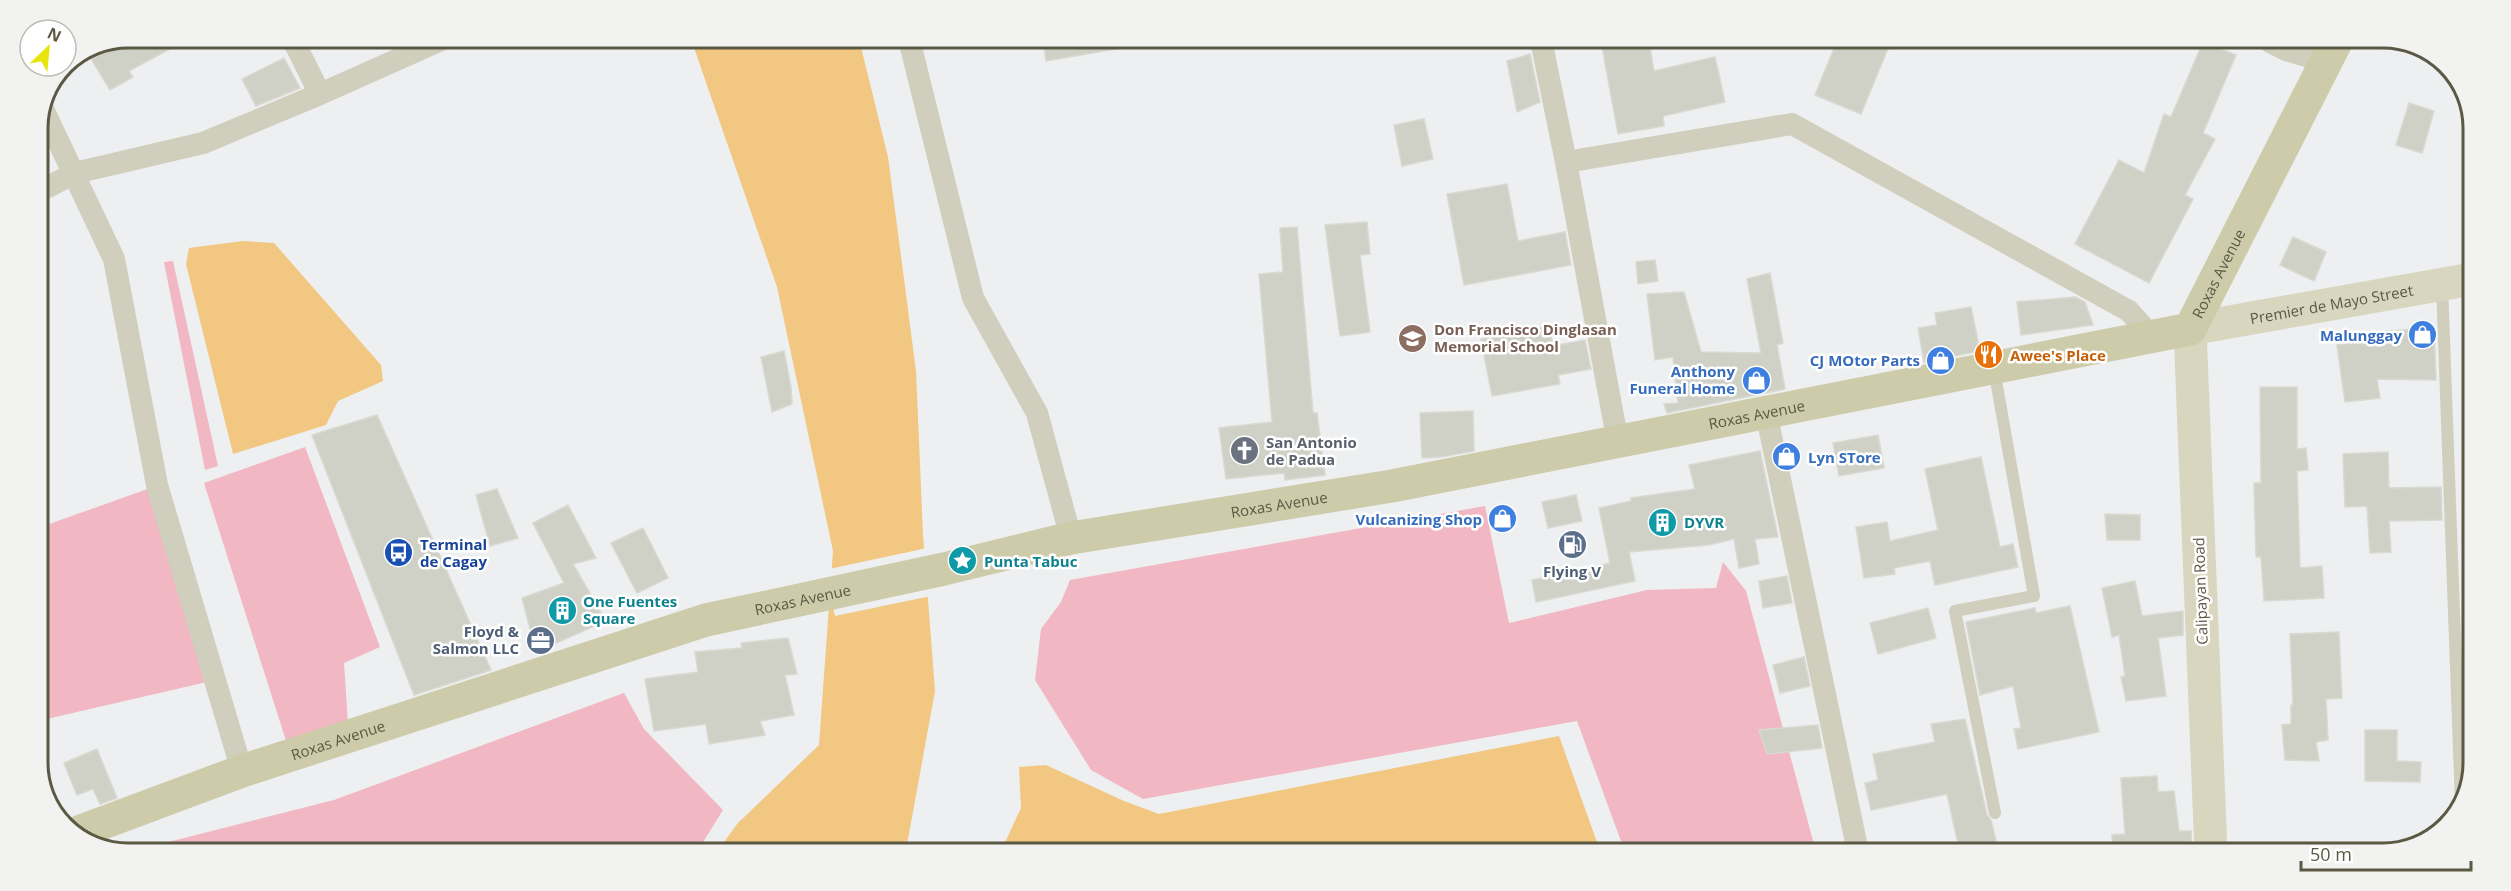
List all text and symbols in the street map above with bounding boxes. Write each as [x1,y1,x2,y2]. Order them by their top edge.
north arrow [18,18,78,78]
text: N [44,22,65,47]
street label: Roxas Avenue [2187,225,2249,322]
street label: Premier de Mayo Street [2248,280,2415,328]
place label: Don Francisco Dinglasan Memorial School [1434,319,1617,356]
shop icon: Malunggay [2407,319,2439,351]
school or university icon: Don Francisco Dinglasan Memorial School [1397,322,1429,354]
place label: Malunggay [2320,325,2402,345]
restaurant icon: Awee's Place [1973,339,2005,371]
shop icon: CJ MOtor Parts [1925,344,1957,376]
place label: Awee's Place [2010,345,2106,365]
place label: CJ MOtor Parts [1810,350,1920,370]
place label: Anthony Funeral Home [1629,361,1735,398]
shop icon: Anthony Funeral Home [1740,364,1772,396]
street label: Roxas Avenue [1707,395,1806,434]
place label: San Antonio de Padua [1266,432,1357,469]
church icon: San Antonio de Padua [1229,435,1261,467]
shop icon: Lyn STore [1771,441,1803,473]
place label: Lyn STore [1808,447,1881,467]
street label: Roxas Avenue [1229,487,1329,522]
shop icon: Vulcanizing Shop [1487,503,1519,535]
building icon: DYVR [1647,506,1679,538]
place label: Vulcanizing Shop [1356,509,1482,529]
place label: DYVR [1684,512,1724,532]
fuel station icon: Flying V [1556,528,1588,560]
place label: Terminal de Cagay [420,534,487,571]
bus stop icon: Terminal de Cagay [383,537,415,569]
street label: Calipayan Road [2188,537,2212,645]
place icon: Punta Tabuc [947,545,979,577]
place label: Punta Tabuc [984,551,1078,571]
place label: Flying V [1543,561,1601,581]
street label: Roxas Avenue [753,579,853,619]
place label: One Fuentes Square [583,591,677,628]
building icon: One Fuentes Square [546,594,578,626]
place label: Floyd & Salmon LLC [433,621,520,658]
office icon: Floyd & Salmon LLC [524,624,556,656]
street label: Roxas Avenue [288,715,387,764]
scale bar [2301,834,2470,872]
text: 50 m [2310,842,2352,866]

